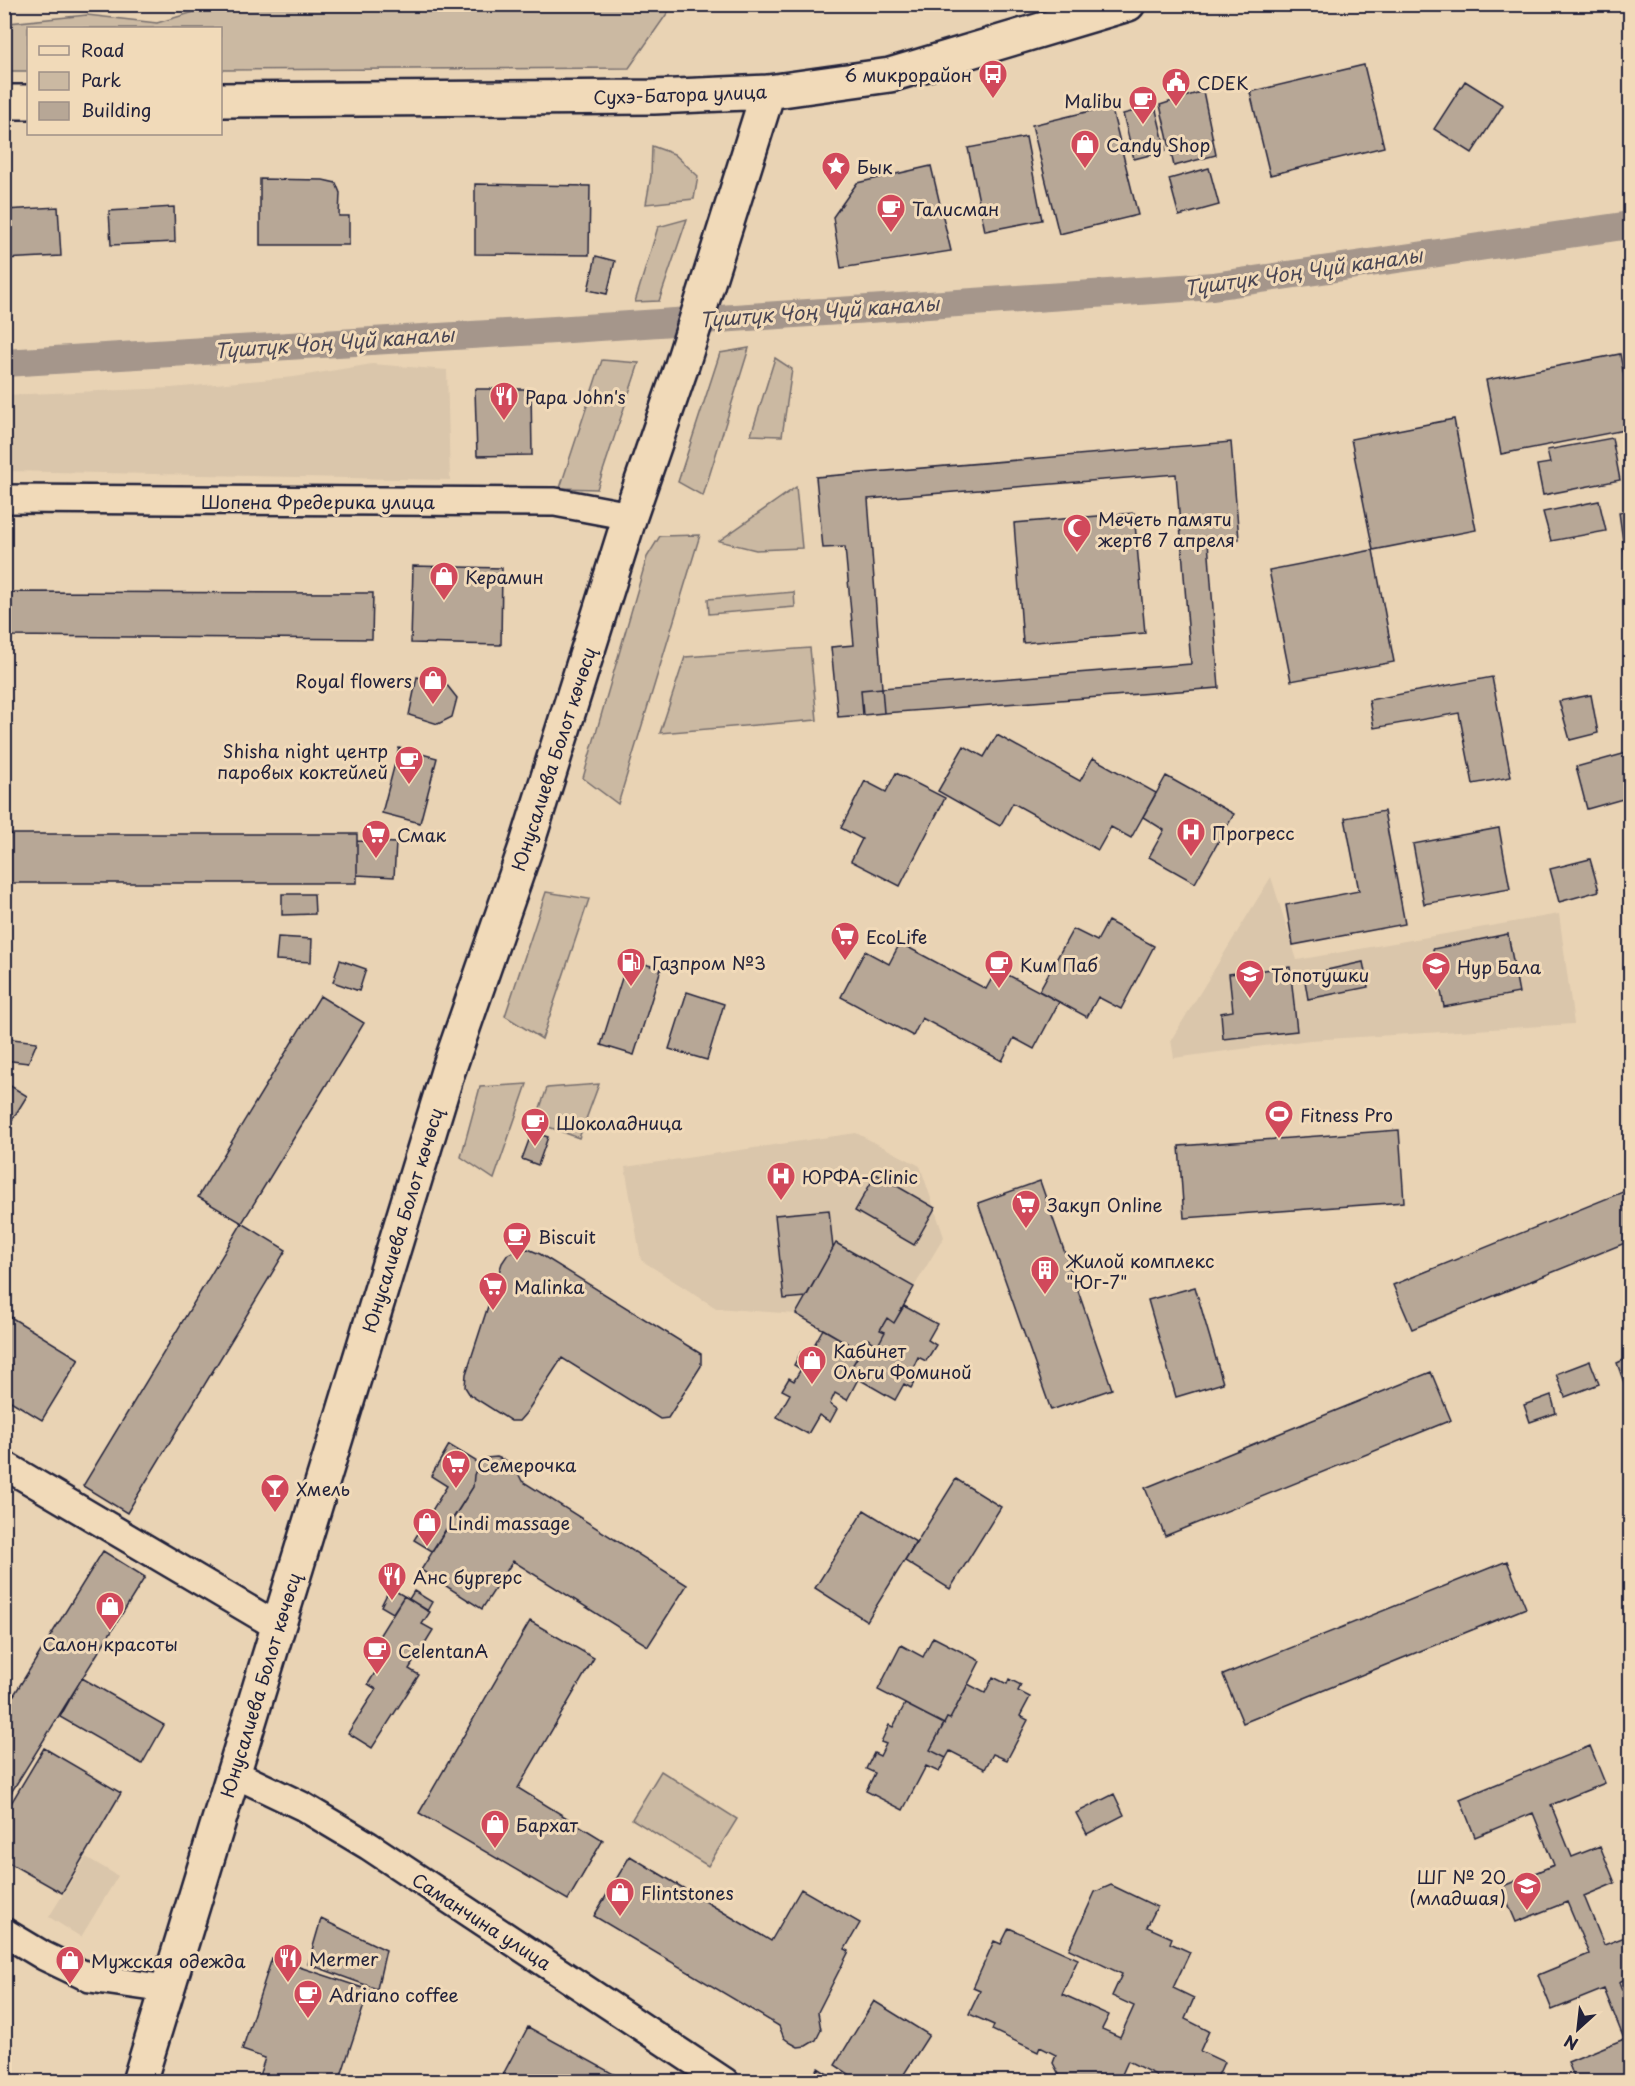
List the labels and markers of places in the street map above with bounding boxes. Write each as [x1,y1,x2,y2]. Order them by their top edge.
bus stop icon: 6 микрорайон [977,58,1009,100]
place label: 6 микрорайон [844,61,972,88]
public building icon: CDEK [1160,66,1192,108]
place label: CDEK [1197,69,1249,96]
cafe icon: Malibu [1127,84,1159,126]
place label: Malibu [1064,87,1122,114]
shop icon: Candy Shop [1069,128,1101,170]
place label: Candy Shop [1106,131,1210,158]
place icon: Бык [820,150,852,192]
place label: Бык [857,153,893,180]
cafe icon: Талисман [875,192,907,234]
place label: Талисман [912,195,999,222]
restaurant icon: Papa John's [488,380,520,422]
place label: Papa John's [525,383,626,410]
place label: Мечеть памяти жертв 7 апреля [1098,505,1235,553]
mosque icon: Мечеть памяти жертв 7 апреля [1061,512,1093,554]
shop icon: Керамин [428,560,460,602]
place label: Керамин [465,563,544,590]
shop icon: Royal flowers [417,664,449,706]
place label: Royal flowers [295,667,412,694]
place label: Shisha night центр паровых коктейлей [217,737,388,785]
cafe icon: Shisha night центр паровых коктейлей [393,744,425,786]
hospital icon: Прогресс [1175,816,1207,858]
supermarket icon: Смак [360,818,392,860]
place label: Прогресс [1212,819,1295,846]
place label: Смак [397,821,447,848]
supermarket icon: EcoLife [829,920,861,962]
place label: EcoLife [866,923,927,950]
fuel station icon: Газпром №3 [615,946,647,988]
cafe icon: Ким Паб [983,948,1015,990]
place label: Газпром №3 [652,949,766,976]
school or university icon: Нур Бала [1420,950,1452,992]
place label: Ким Паб [1020,951,1098,978]
place label: Нур Бала [1457,953,1542,980]
school or university icon: Топотушки [1234,958,1266,1000]
place label: Топотушки [1271,961,1369,988]
sports icon: Fitness Pro [1263,1098,1295,1140]
place label: Fitness Pro [1300,1101,1393,1128]
cafe icon: Шоколадница [519,1106,551,1148]
place label: Шоколадница [556,1109,683,1136]
hospital icon: ЮРФА-Clinic [765,1160,797,1202]
place label: ЮРФА-Clinic [802,1163,918,1190]
supermarket icon: Закуп Online [1010,1188,1042,1230]
place label: Закуп Online [1047,1191,1163,1218]
cafe icon: Biscuit [501,1220,533,1262]
place label: Biscuit [538,1223,596,1250]
place label: Жилой комплекс "Юг-7" [1066,1247,1214,1295]
building icon: Жилой комплекс "Юг-7" [1029,1254,1061,1296]
supermarket icon: Malinka [477,1270,509,1312]
place label: Malinka [514,1273,585,1300]
place label: Кабинет Ольги Фоминой [833,1337,972,1385]
shop icon: Кабинет Ольги Фоминой [796,1344,828,1386]
supermarket icon: Семерочка [440,1448,472,1490]
place label: Семерочка [477,1451,577,1478]
bar icon: Хмель [259,1472,291,1514]
place label: Хмель [296,1475,350,1502]
shop icon: Lindi massage [411,1506,443,1548]
place label: Lindi massage [448,1509,570,1536]
restaurant icon: Анс бургерс [376,1560,408,1602]
place label: Анс бургерс [413,1563,522,1590]
shop icon: Салон красоты [94,1590,126,1632]
place label: Салон красоты [42,1630,178,1657]
cafe icon: CelentanA [361,1634,393,1676]
place label: CelentanA [398,1637,488,1664]
shop icon: Бархат [479,1808,511,1850]
place label: Бархат [516,1811,579,1838]
place label: ШГ № 20 (младшая) [1409,1863,1506,1911]
school or university icon: ШГ № 20 (младшая) [1511,1870,1543,1912]
shop icon: Flintstones [604,1876,636,1918]
place label: Flintstones [641,1879,734,1906]
restaurant icon: Mermer [272,1942,304,1984]
shop icon: Мужская одежда [54,1944,86,1986]
place label: Mermer [309,1945,379,1972]
place label: Мужская одежда [91,1947,246,1974]
cafe icon: Adriano coffee [292,1978,324,2020]
place label: Adriano coffee [329,1981,459,2008]

